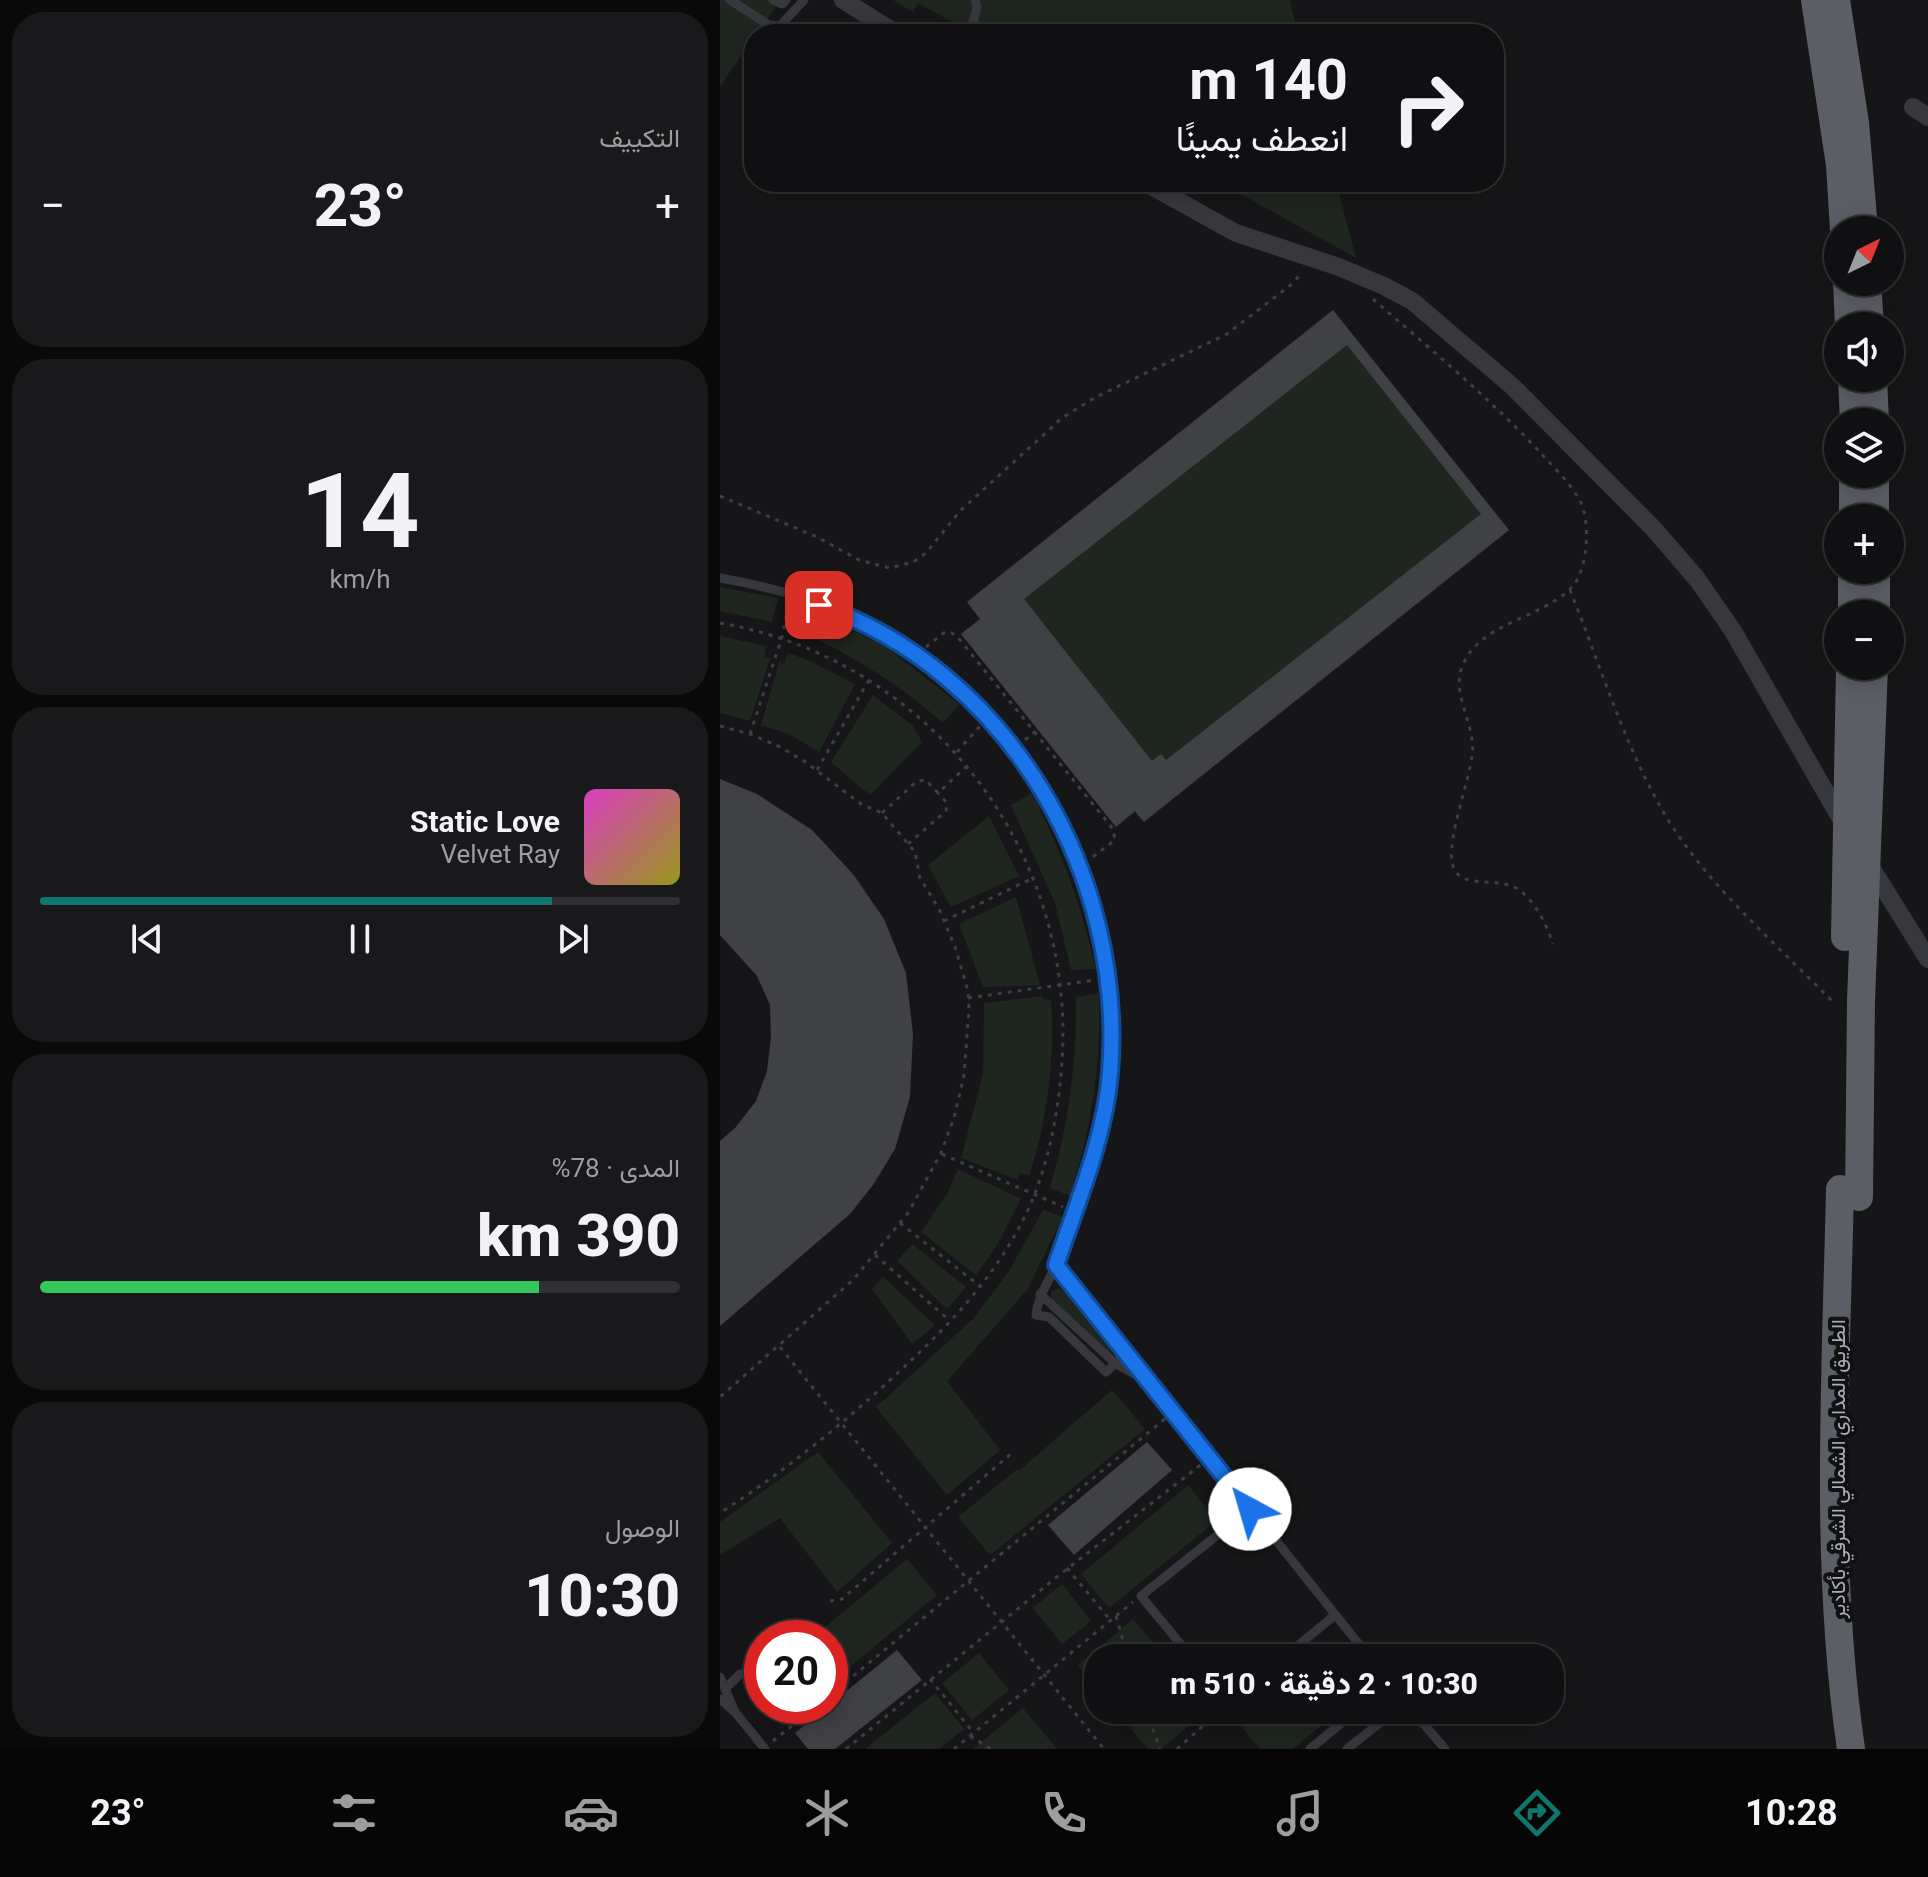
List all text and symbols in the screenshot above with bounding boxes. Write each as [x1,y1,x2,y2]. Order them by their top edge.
text: 140 m [1189,47,1348,113]
icon: right [1376,56,1480,160]
text: انعطف يمينًا [1176,118,1348,160]
text: التكييف [599,123,680,153]
text: 23° [314,170,407,241]
text: − [40,180,65,232]
text: + [655,180,680,232]
north arrow [1824,216,1904,296]
map controls [1824,216,1904,680]
button: sound [1824,312,1904,392]
button: layers [1824,408,1904,488]
text: 14 [300,451,420,572]
button: + [1824,504,1904,584]
text: km/h [329,564,391,594]
pin [785,571,853,639]
icon: arrive [797,583,841,627]
button: − [1824,600,1904,680]
text: Static Love [410,804,560,839]
text: Velvet Ray [440,839,560,869]
icon: previous [125,917,169,961]
icon: pause [338,917,382,961]
icon: next [551,917,595,961]
text: المدى · 78% [551,1153,680,1183]
text: 390 km [477,1200,680,1271]
street label: الطريق المداري الشمالي الشرقي بأكادير [1826,1319,1855,1620]
position arrow [1208,1467,1292,1551]
text: الوصول [605,1513,680,1543]
text: 10:30 [524,1560,680,1631]
speed limit sign: 20 [744,1620,848,1724]
text: 10:30 · 2 دقيقة · 510 m [1170,1666,1478,1701]
icon: filters [326,1785,382,1841]
icon: car [563,1785,619,1841]
icon: climate [799,1785,855,1841]
icon: phone [1036,1785,1092,1841]
icon: music [1272,1785,1328,1841]
icon: directions [1509,1785,1565,1841]
text: 23° [90,1792,146,1834]
text: 10:28 [1745,1792,1838,1834]

